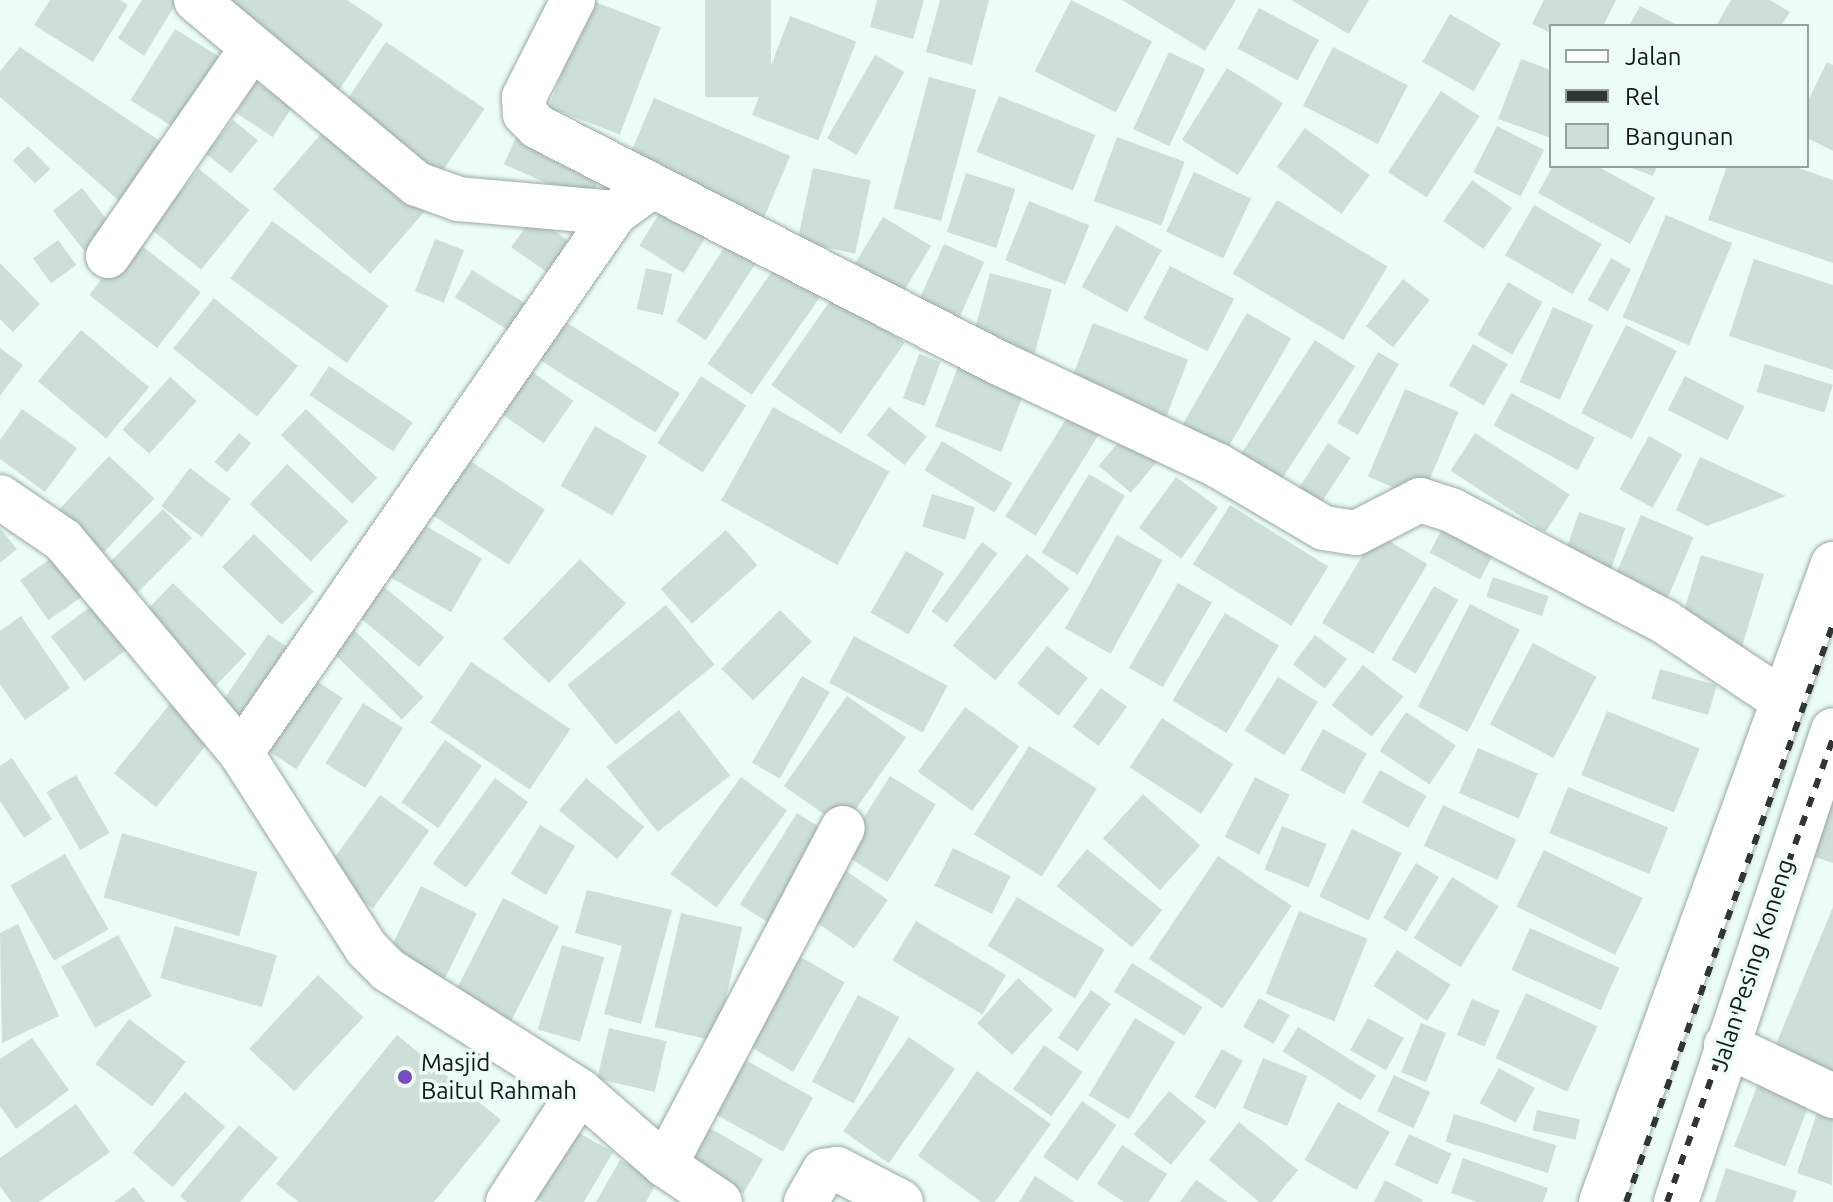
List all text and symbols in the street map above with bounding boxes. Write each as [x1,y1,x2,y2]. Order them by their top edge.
legend [1549,24,1809,168]
text: Jalan [1625,43,1682,70]
text: Rel [1625,83,1659,110]
text: Bangunan [1625,123,1734,150]
street label: Jalan Pesing Koneng [1704,855,1800,1075]
place label: Masjid Baitul Rahmah [421,1049,577,1105]
marker: Masjid Baitul Rahmah [396,1068,414,1086]

